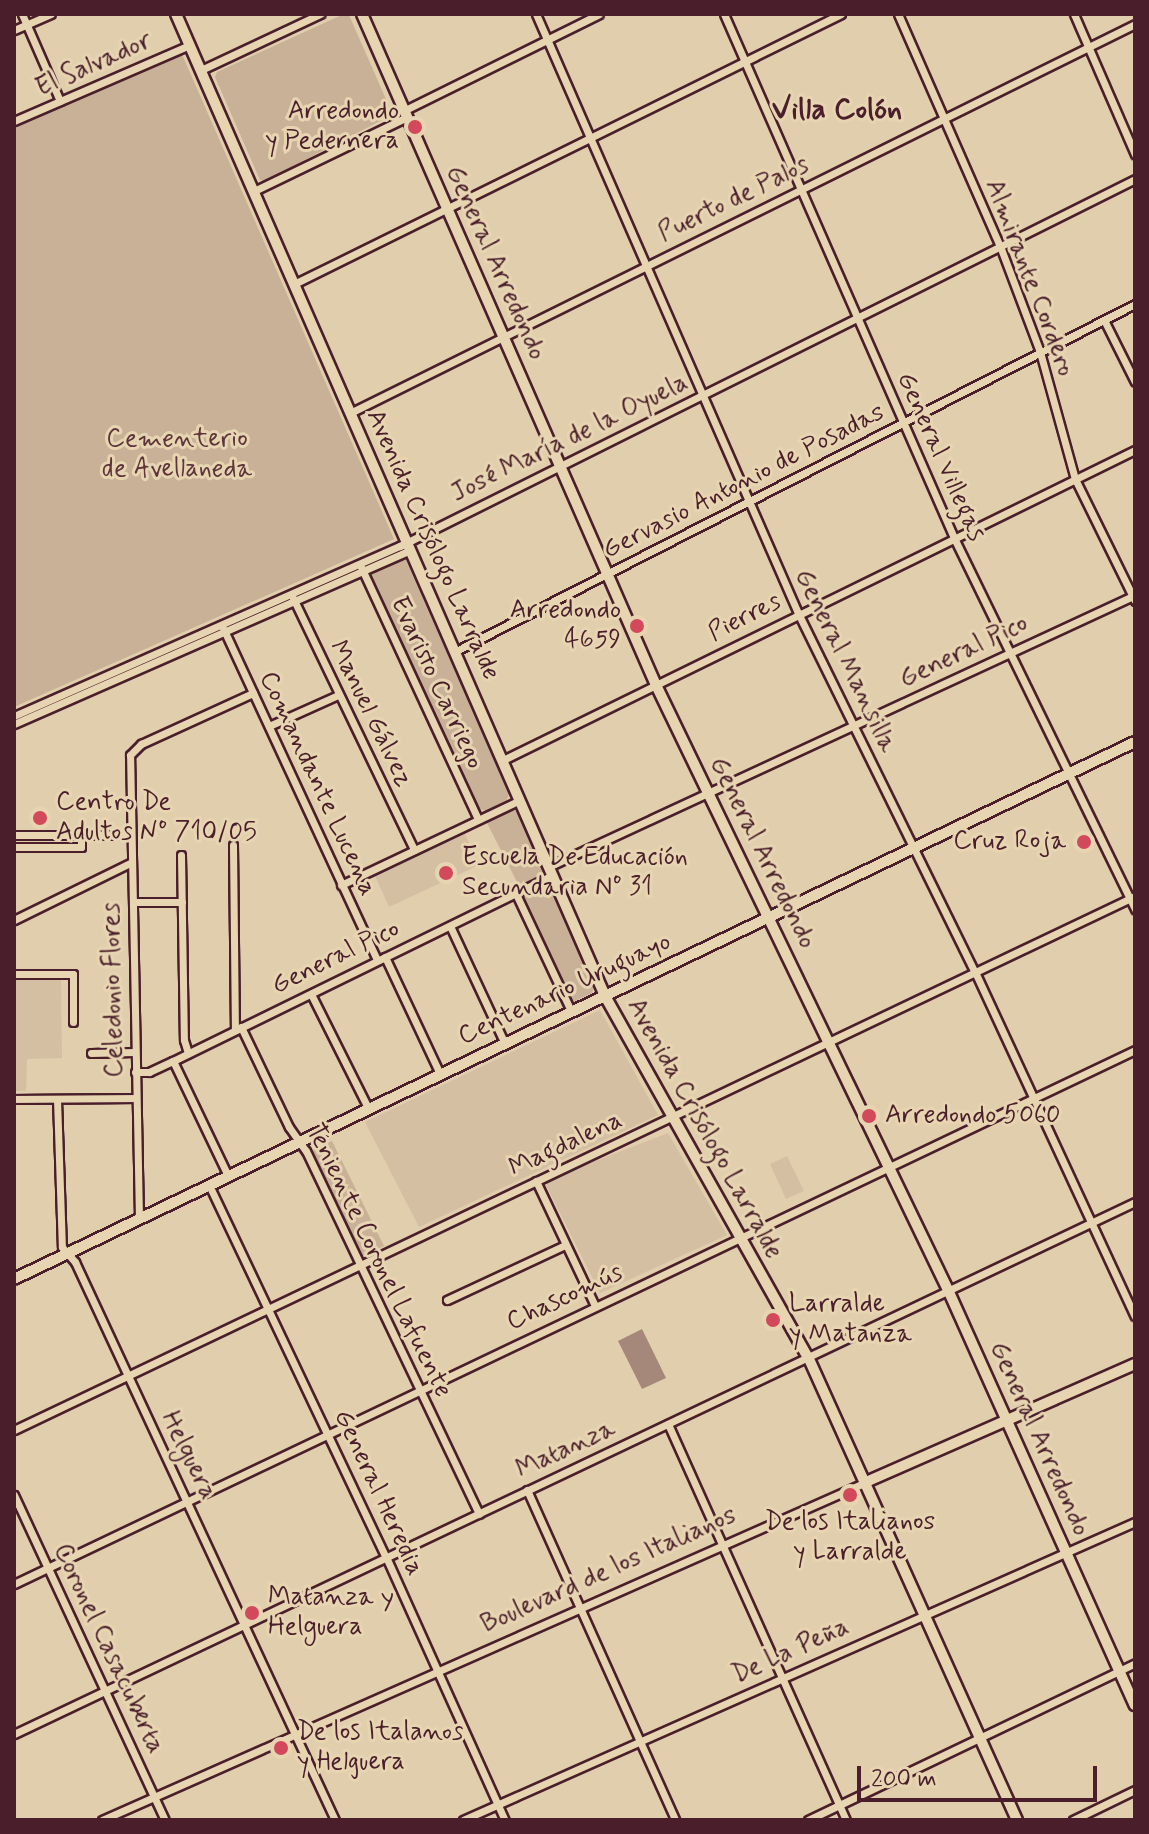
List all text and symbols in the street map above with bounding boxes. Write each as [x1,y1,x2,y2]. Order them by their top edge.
street label: El Salvador [33,27,155,103]
district label: Villa Colón [771,92,903,128]
place label: Arredondo y Pedernera [268,96,399,158]
marker: Arredondo y Pedernera [406,118,424,136]
street label: Puerto de Palos [653,150,815,250]
street label: General Arredondo [438,162,552,364]
street label: Almirante Cordero [977,174,1081,382]
street label: José María de la Oyuela [447,368,693,510]
street label: General Villegas [889,368,991,546]
street label: Gervasio Antonio de Posadas [597,397,891,567]
street label: Avenida Crisólogo Larralde [358,404,506,686]
park label: Cementerio de Avellaneda [102,424,252,486]
street label: General Mansilla [789,568,901,754]
street label: Pierres [704,587,786,649]
street label: Evaristo Carriego [382,591,490,775]
place label: Arredondo 4659 [510,595,621,656]
street label: General Pico [894,608,1034,696]
marker: Arredondo 4659 [628,617,646,635]
street label: Manuel Gálvez [321,636,419,792]
street label: Comandante Lucena [251,665,383,903]
street label: General Arredondo [702,753,822,953]
place label: Centro De Adultos Nº 710/05 [56,787,256,848]
marker: Centro De Adultos Nº 710/05 [31,809,49,827]
place label: Cruz Roja [956,826,1066,858]
marker: Cruz Roja [1073,831,1095,853]
place label: Escuela De Educación Secundaria Nº 31 [462,842,688,904]
marker: Escuela De Educación Secundaria Nº 31 [437,864,455,882]
street label: Celedonio Flores [97,901,131,1079]
street label: General Pico [266,913,406,1003]
street label: Centenario Uruguayo [453,927,677,1053]
street label: Avenida Crisólogo Larralde [619,993,789,1265]
place label: Arredondo 5060 [885,1100,1061,1132]
street label: Magdalena [504,1105,628,1185]
marker: Arredondo 5060 [860,1107,878,1125]
street label: Teniente Coronel Lafuente [296,1115,460,1407]
street label: Chascomús [502,1258,628,1338]
place label: Larralde y Matanza [789,1289,914,1350]
marker: Larralde y Matanza [764,1311,782,1329]
street label: General Arredondo [982,1338,1096,1540]
street label: General Heredia [325,1404,431,1582]
street label: Helguera [153,1407,223,1505]
street label: Matanza [512,1414,620,1486]
marker: De los Italianos y Larralde [841,1486,859,1504]
street label: Boulevard de los Italianos [474,1499,744,1643]
place label: De los Italianos y Larralde [762,1507,938,1568]
street label: Coronel Casacuberta [45,1539,171,1759]
place label: Matanza y Helguera [268,1582,393,1644]
marker: Matanza y Helguera [243,1604,261,1622]
street label: De La Peña [727,1612,855,1692]
place label: De los Italanos y Helguera [297,1717,473,1778]
marker: De los Italanos y Helguera [272,1739,290,1757]
scale bar [861,1750,1101,1800]
text: 200 m [871,1764,937,1795]

